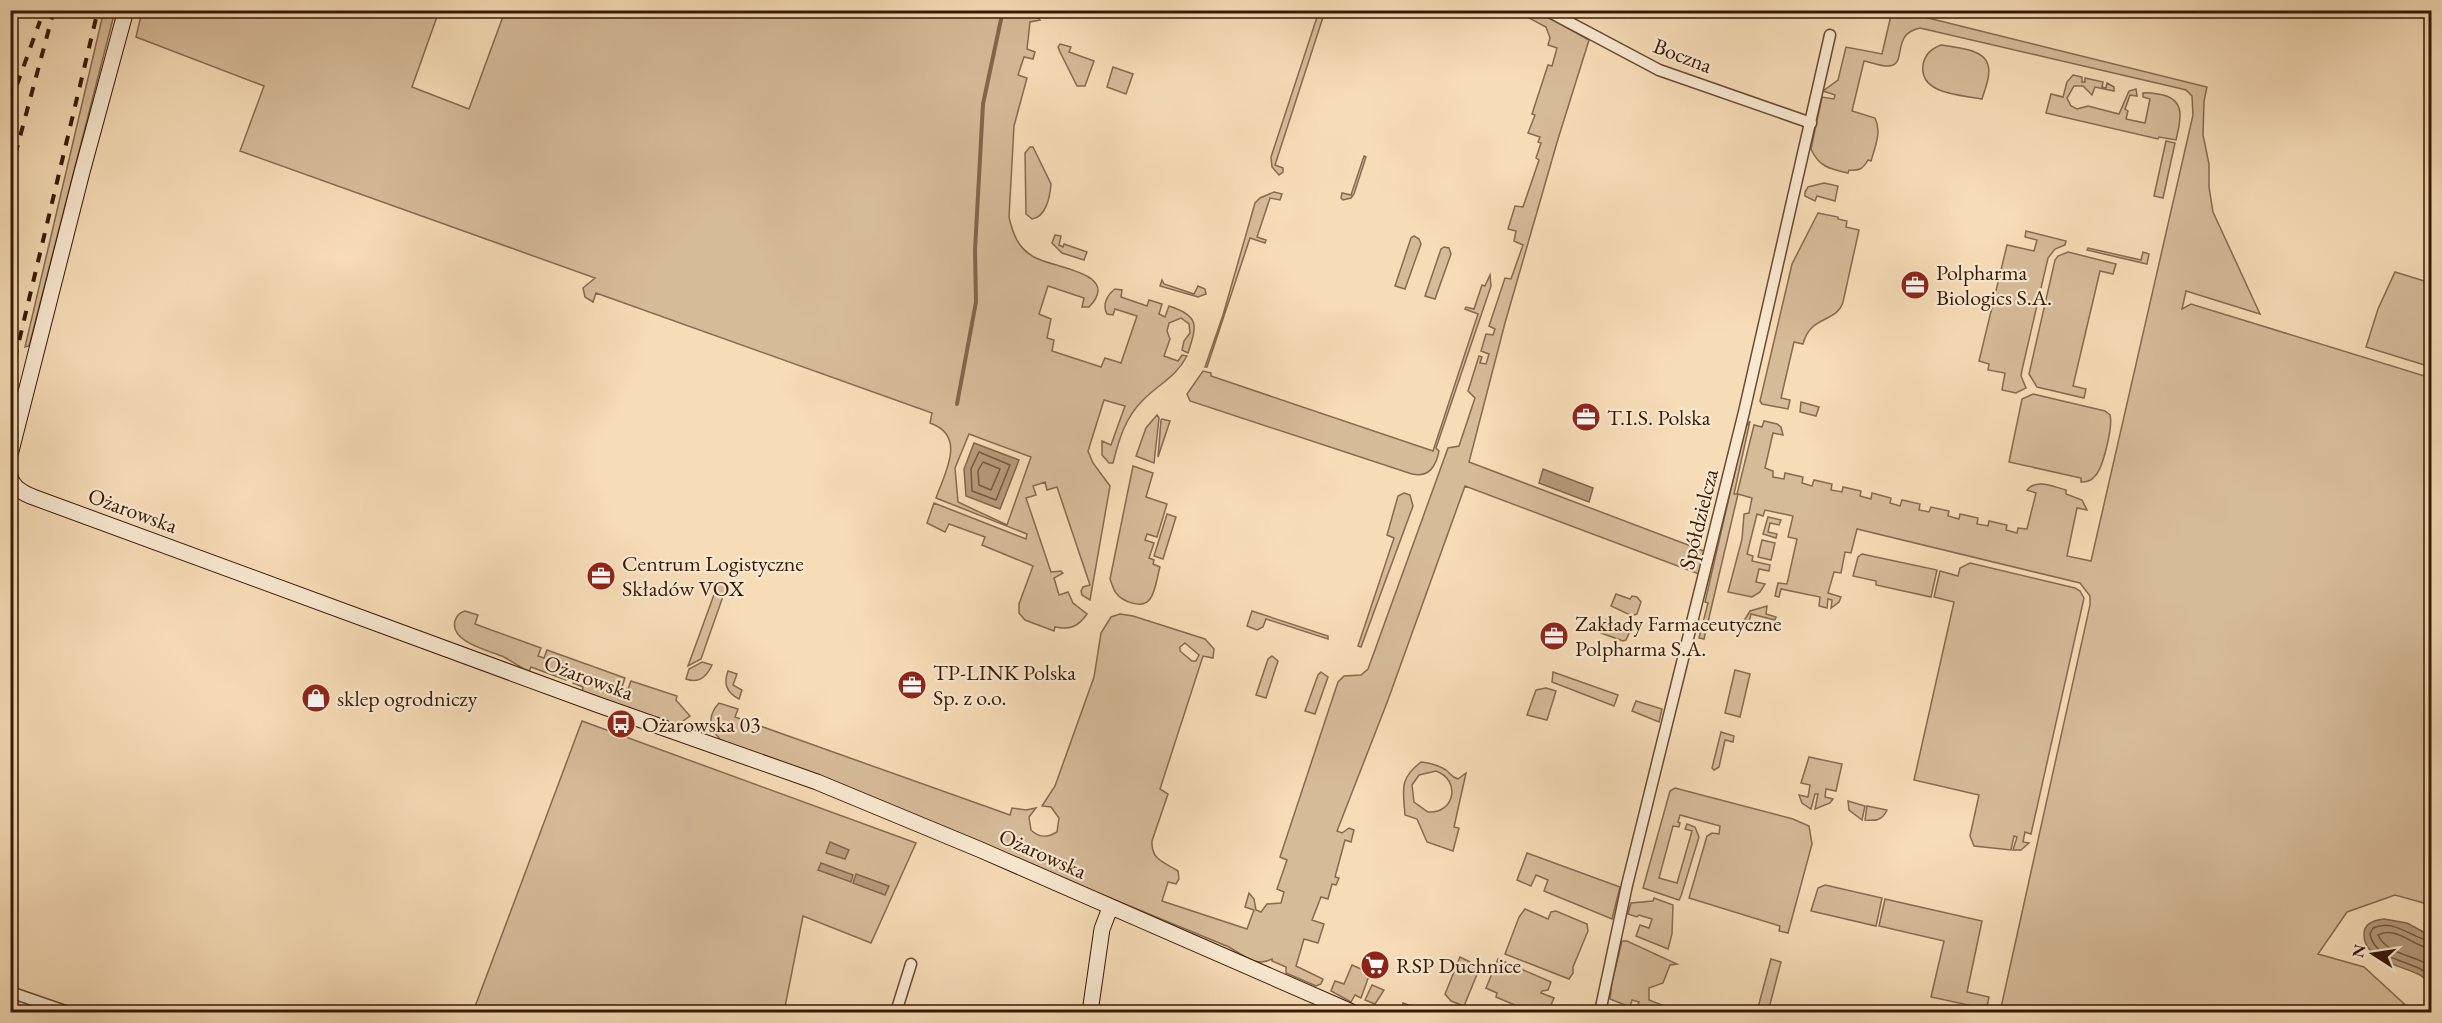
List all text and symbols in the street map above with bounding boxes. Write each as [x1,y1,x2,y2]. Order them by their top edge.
street label: Boczna [1649,31,1717,80]
place label: Polpharma Biologics S.A. [1936,258,2052,312]
office icon: Polpharma Biologics S.A. [1899,269,1931,301]
office icon: T.I.S. Polska [1570,401,1602,433]
place label: T.I.S. Polska [1607,403,1711,432]
street label: Spółdzielcza [1672,466,1725,572]
street label: Ożarowska [84,481,182,540]
place label: Centrum Logistyczne Składów VOX [622,549,804,603]
office icon: Centrum Logistyczne Składów VOX [585,560,617,592]
place label: Zakłady Farmaceutyczne Polpharma S.A. [1575,609,1782,663]
office icon: Zakłady Farmaceutyczne Polpharma S.A. [1538,620,1570,652]
street label: Ożarowska [540,648,638,707]
place label: TP-LINK Polska Sp. z o.o. [933,658,1076,712]
office icon: TP-LINK Polska Sp. z o.o. [896,669,928,701]
shop icon: sklep ogrodniczy [300,682,332,714]
place label: sklep ogrodniczy [337,684,478,713]
bus stop icon: Ożarowska 03 [605,708,637,740]
place label: Ożarowska 03 [642,710,761,739]
street label: Ożarowska [994,821,1091,886]
north arrow [2343,924,2403,984]
text: N [2347,942,2370,960]
supermarket icon: RSP Duchnice [1359,949,1391,981]
place label: RSP Duchnice [1396,951,1521,980]

